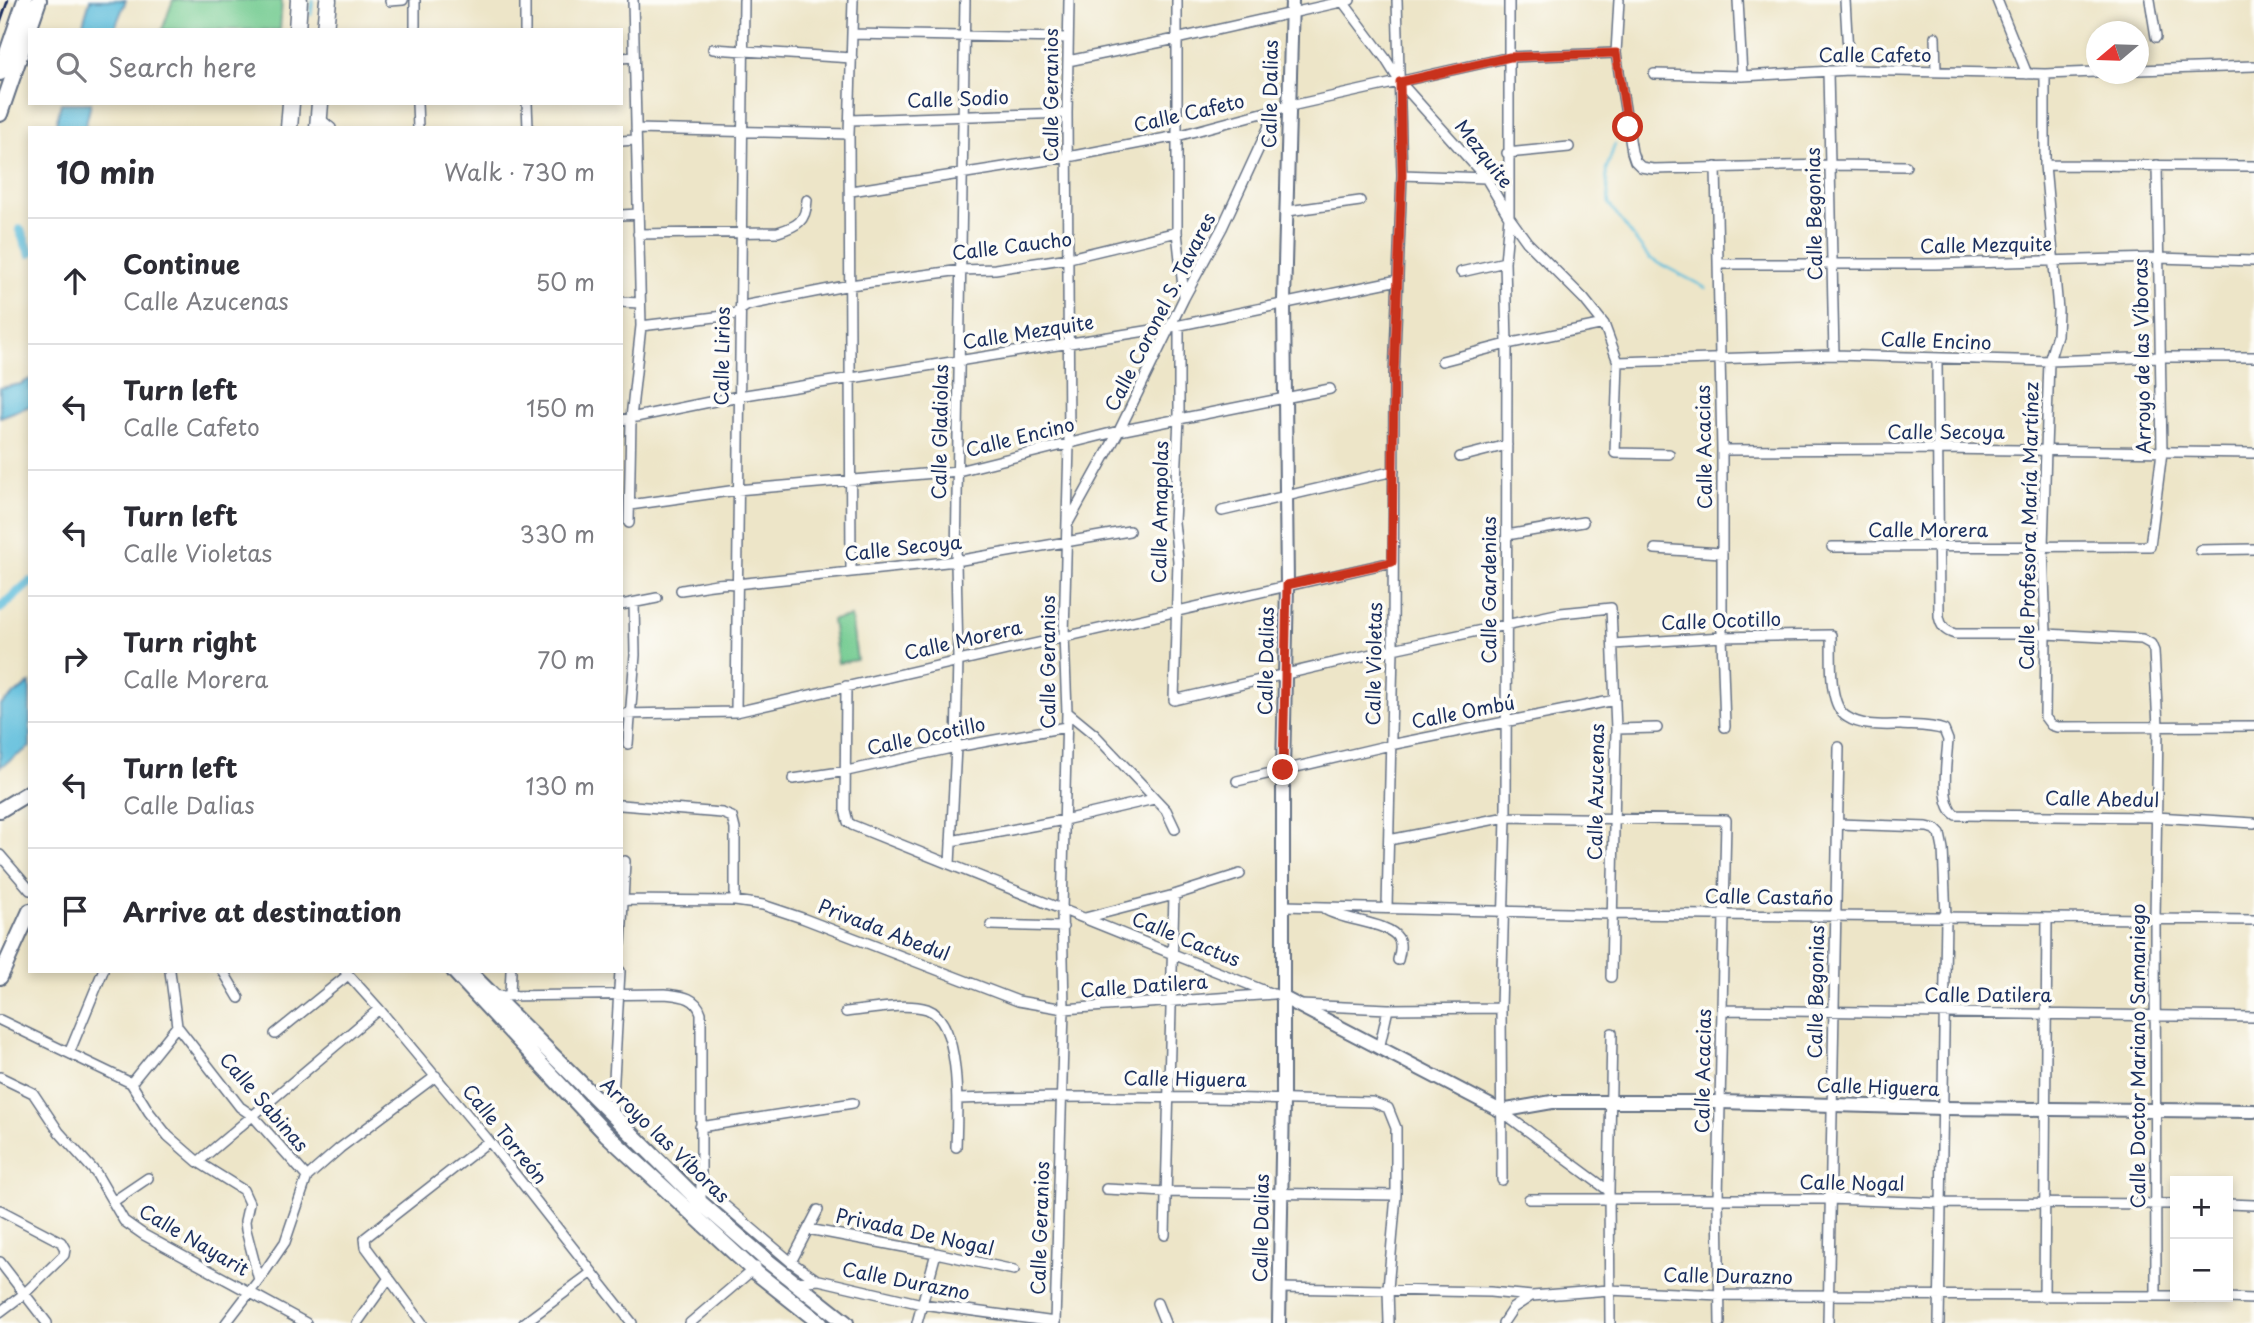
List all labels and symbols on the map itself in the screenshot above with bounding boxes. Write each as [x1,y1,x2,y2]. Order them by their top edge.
north arrow [2086,21,2149,84]
street label: Calle Geranios [1036,28,1064,162]
street label: Calle Dalias [1254,39,1284,149]
street label: Calle Cafeto [1819,40,1931,68]
street label: Calle Sodio [907,82,1009,114]
street label: Calle Cafeto [1131,86,1247,138]
route start [1612,111,1643,142]
street label: Mezquite [1449,113,1521,194]
street label: Calle Begonias [1798,147,1828,281]
street label: Calle Coronel S. Tavares [1097,207,1221,416]
street label: Calle Caucho [950,224,1073,266]
street label: Calle Mezquite [1919,229,2052,259]
street label: Arroyo de las Víboras [2125,258,2157,454]
street label: Calle Lirios [706,306,736,406]
street label: Calle Mezquite [960,307,1095,355]
street label: Calle Encino [1880,324,1992,356]
street label: Calle Gladiolas [924,364,954,500]
street label: Calle Profesora María Martínez [2011,382,2045,670]
street label: Calle Acacias [1688,384,1718,510]
street label: Calle Encino [962,409,1077,463]
street label: Calle Secoya [1887,417,2005,445]
street label: Calle Amapolas [1144,440,1174,583]
street label: Calle Morera [1868,515,1988,543]
street label: Calle Gardenias [1474,516,1502,664]
street label: Calle Secoya [843,527,963,567]
street label: Calle Geranios [1033,595,1061,729]
street label: Calle Violetas [1358,602,1388,726]
street label: Calle Ocotillo [1660,604,1782,636]
street label: Calle Dalias [1250,606,1280,716]
street label: Calle Morera [901,612,1025,666]
street label: Calle Ombú [1409,687,1517,735]
street label: Calle Ocotillo [864,709,988,761]
street label: Calle Azucenas [1580,723,1610,861]
route end [1267,754,1298,785]
street label: Calle Abedul [2045,783,2159,813]
street label: Calle Castaño [1704,881,1834,911]
street label: Privada Abedul [815,891,954,967]
street label: Calle Cactus [1128,904,1245,973]
street label: Calle Doctor Mariano Samaniego [2123,904,2151,1208]
street label: Calle Begonias [1800,925,1830,1059]
street label: Calle Datilera [1079,967,1209,1003]
street label: Calle Datilera [1924,980,2052,1008]
street label: Calle Acacias [1687,1008,1717,1134]
street label: Calle Sabinas [214,1046,316,1157]
street label: Calle Higuera [1123,1063,1247,1093]
street label: Arroyo las Víboras [595,1070,737,1208]
street label: Calle Higuera [1816,1070,1940,1102]
street label: Calle Torreón [457,1077,555,1189]
street label: Calle Geranios [1023,1160,1055,1295]
street label: Calle Nogal [1799,1167,1905,1197]
street label: Calle Dalias [1245,1173,1275,1283]
street label: Calle Nayarit [134,1196,255,1282]
street label: Privada De Nogal [834,1201,997,1261]
street label: Calle Durazno [840,1254,973,1306]
street label: Calle Durazno [1663,1260,1793,1290]

